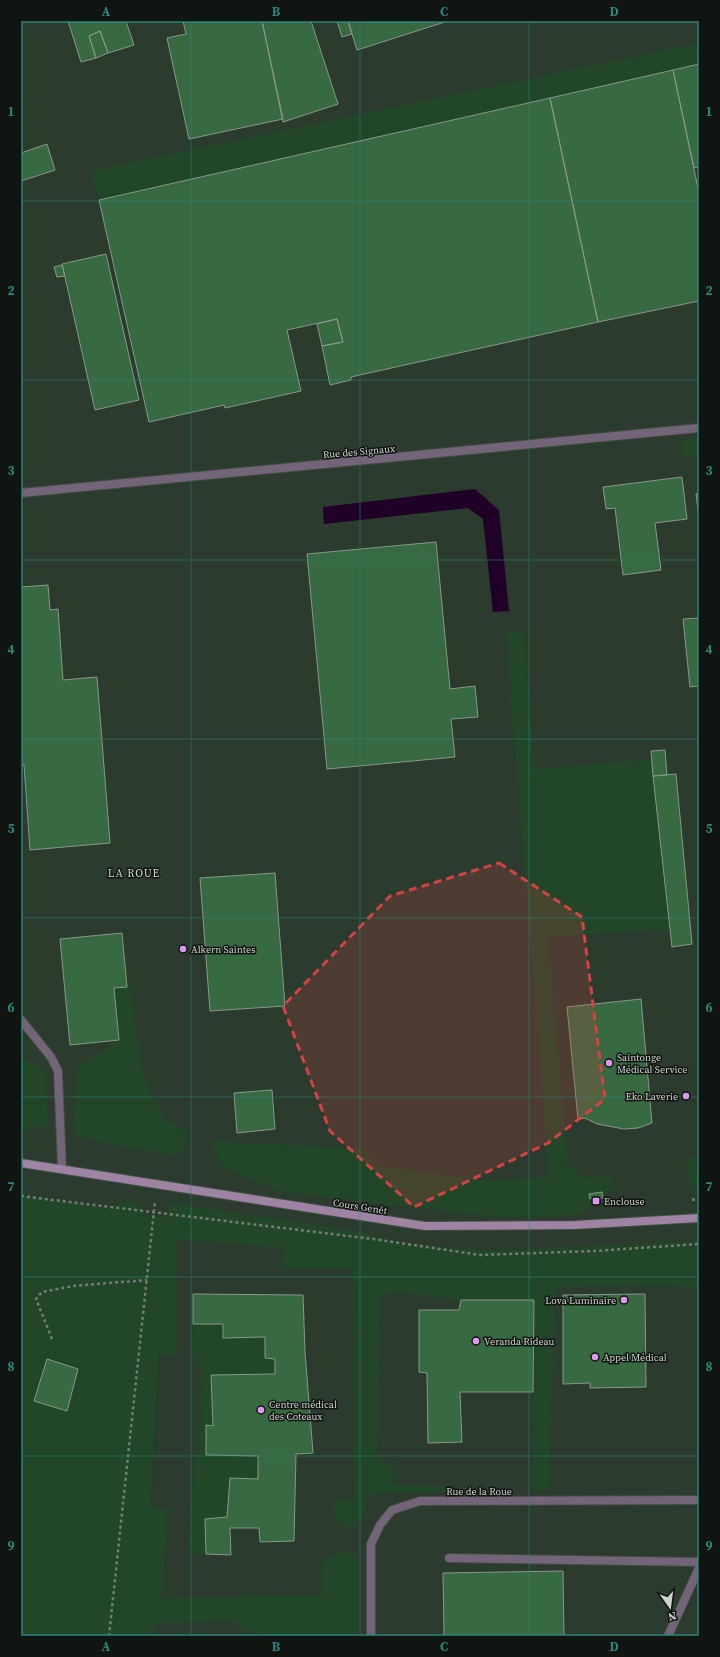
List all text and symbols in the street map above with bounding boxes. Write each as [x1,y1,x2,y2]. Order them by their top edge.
text: A [102,3,111,20]
text: B [272,3,281,20]
text: C [440,3,448,20]
text: D [609,3,619,20]
text: 1 [7,103,15,120]
text: 1 [705,103,713,120]
text: 2 [7,282,15,299]
text: 2 [705,282,713,299]
street label: Rue des Signaux [322,442,396,461]
text: 3 [7,462,15,479]
text: 3 [705,462,713,479]
text: 4 [7,641,15,658]
text: 4 [705,641,713,658]
text: 5 [7,820,15,837]
text: 5 [705,820,713,837]
district label: LA ROUE [108,866,160,881]
place label: Alkern Saintes [191,943,256,956]
marker: Alkern Saintes [178,944,188,954]
text: 6 [7,999,15,1016]
text: 6 [705,999,713,1016]
place label: Saintonge Médical Service [617,1051,687,1076]
marker: Saintonge Médical Service [604,1058,614,1068]
place label: Eko Laverie [626,1090,678,1103]
marker: Eko Laverie [681,1091,691,1101]
text: 7 [7,1178,15,1195]
text: 7 [705,1178,713,1195]
place label: Enclouse [604,1195,645,1208]
street label: Cours Genêt [332,1196,389,1217]
marker: Enclouse [591,1196,601,1206]
place label: Lova Luminaire [545,1294,616,1307]
marker: Lova Luminaire [619,1295,629,1305]
place label: Veranda Rideau [484,1335,555,1348]
marker: Veranda Rideau [471,1336,481,1346]
place label: Appel Médical [603,1351,667,1364]
marker: Appel Médical [590,1352,600,1362]
text: 8 [7,1358,15,1375]
text: 8 [705,1358,713,1375]
place label: Centre médical des Coteaux [269,1398,337,1423]
marker: Centre médical des Coteaux [256,1405,266,1415]
street label: Rue de la Roue [446,1485,512,1498]
text: 9 [7,1537,15,1554]
text: 9 [705,1537,713,1554]
north arrow [650,1587,690,1627]
text: N [667,1608,678,1624]
text: A [102,1638,111,1655]
text: B [272,1638,281,1655]
text: C [440,1638,448,1655]
text: D [609,1638,619,1655]

